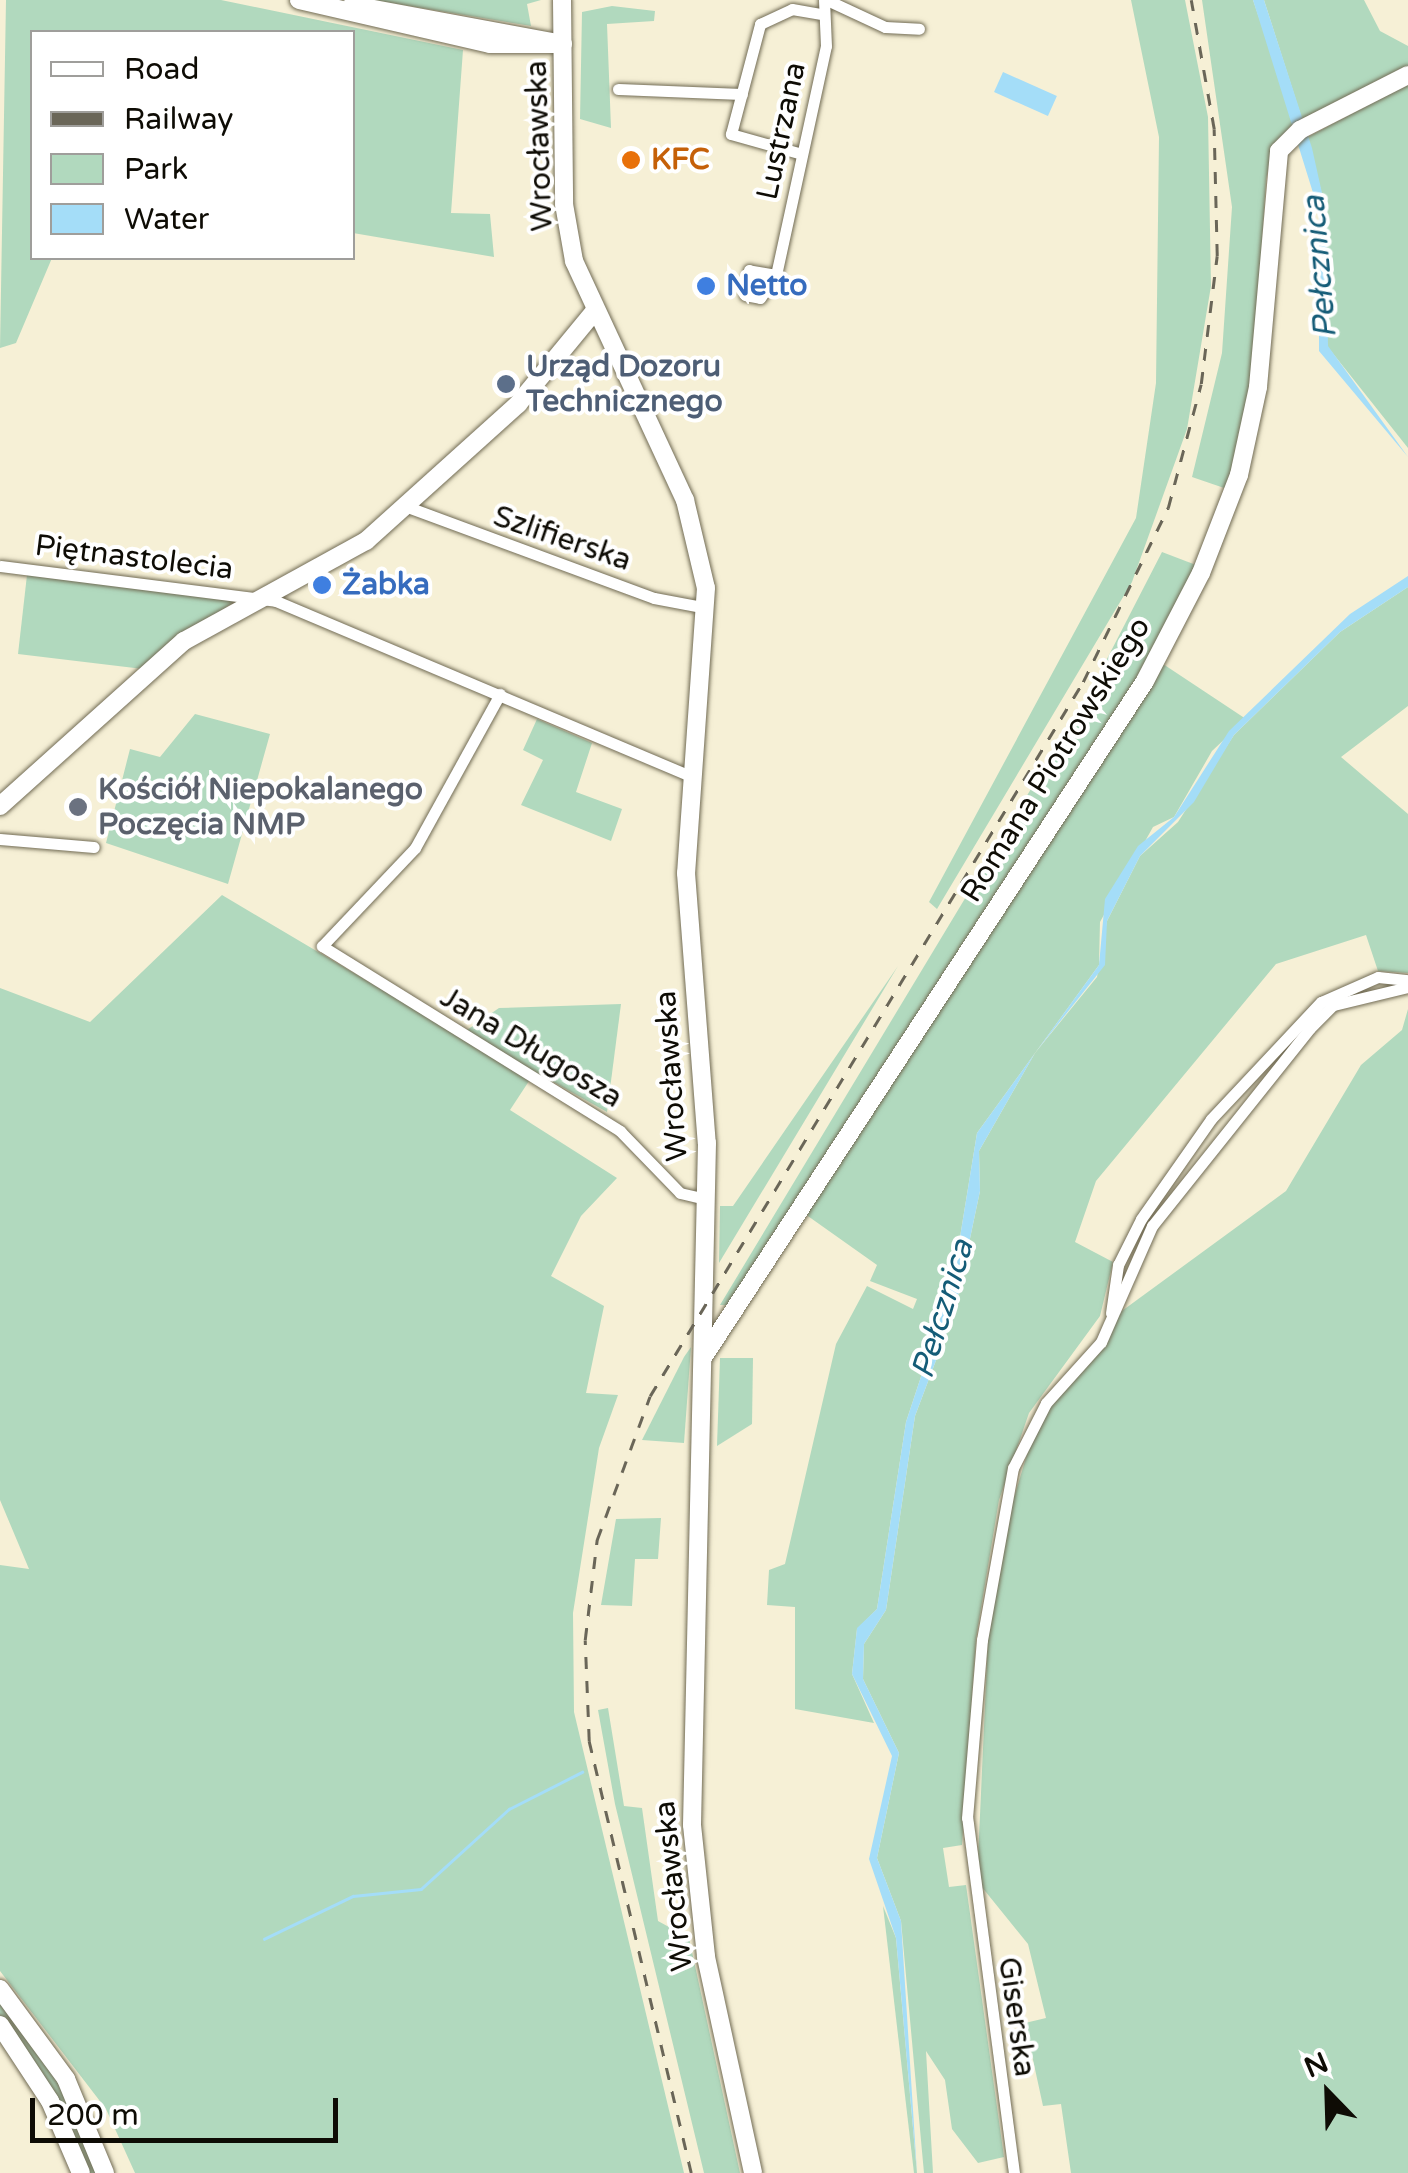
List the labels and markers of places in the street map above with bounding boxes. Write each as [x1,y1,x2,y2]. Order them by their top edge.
place label: KFC [651,142,710,178]
marker: KFC [620,149,642,171]
place label: Netto [726,268,808,304]
marker: Netto [695,275,717,297]
place label: Urząd Dozoru Technicznego [526,349,723,420]
marker: Urząd Dozoru Technicznego [495,373,517,395]
place label: Żabka [342,567,430,603]
marker: Żabka [311,574,333,596]
place label: Kościół Niepokalanego Poczęcia NMP [98,772,423,842]
marker: Kościół Niepokalanego Poczęcia NMP [67,796,89,818]

